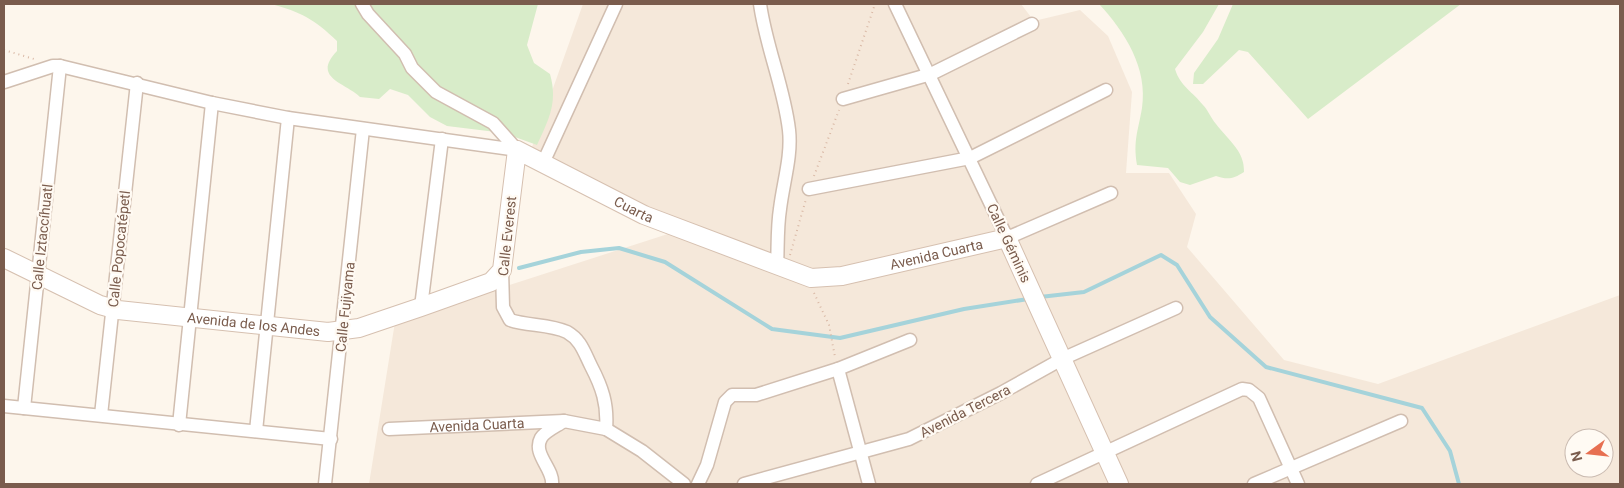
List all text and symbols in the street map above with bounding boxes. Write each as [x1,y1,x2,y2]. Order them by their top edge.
street label: Calle Iztaccíhuatl [28,183,56,291]
street label: Calle Popocatépetl [105,190,133,308]
street label: Cuarta [611,193,655,226]
street label: Calle Everest [495,195,519,277]
street label: Calle Géminis [984,201,1034,285]
street label: Avenida Cuarta [888,236,984,273]
street label: Calle Fujiyama [332,261,358,353]
street label: Avenida de los Andes [186,309,321,339]
street label: Avenida Tercera [917,381,1013,441]
street label: Avenida Cuarta [429,415,525,435]
north arrow [1564,428,1614,478]
text: N [1567,450,1585,463]

